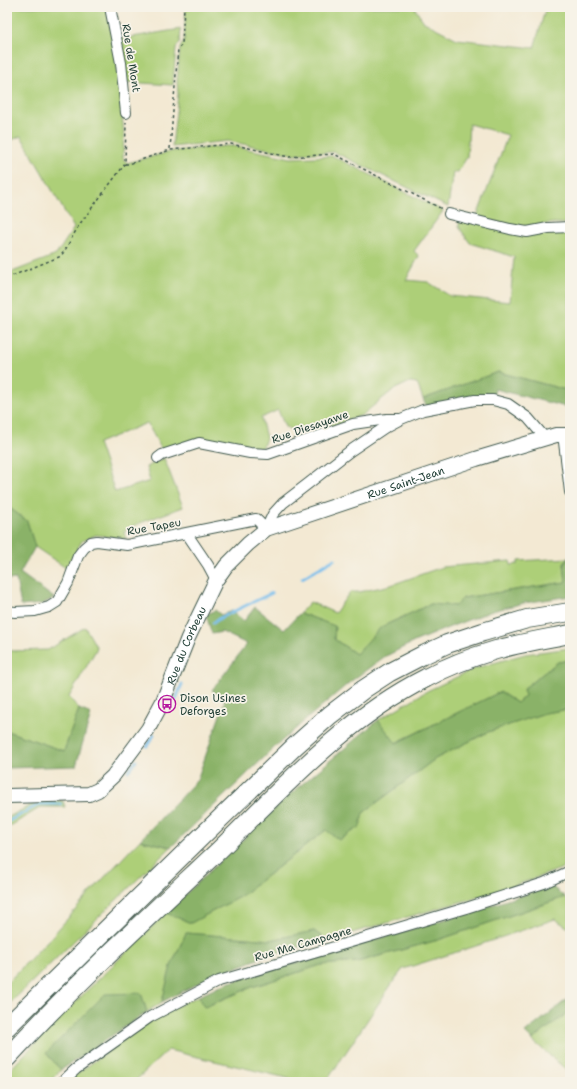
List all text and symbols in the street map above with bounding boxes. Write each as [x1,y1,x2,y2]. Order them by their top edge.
street label: Rue de Mont [118,23,144,93]
street label: Rue Diesayawe [270,407,350,447]
street label: Rue Saint-Jean [365,462,447,502]
street label: Rue Tapeu [126,515,182,539]
street label: Rue du Corbeau [163,604,210,687]
place label: Dison Usines Deforges [180,691,246,719]
bus stop icon: Dison Usines Deforges [157,694,177,714]
street label: Rue Ma Campagne [253,923,353,965]

